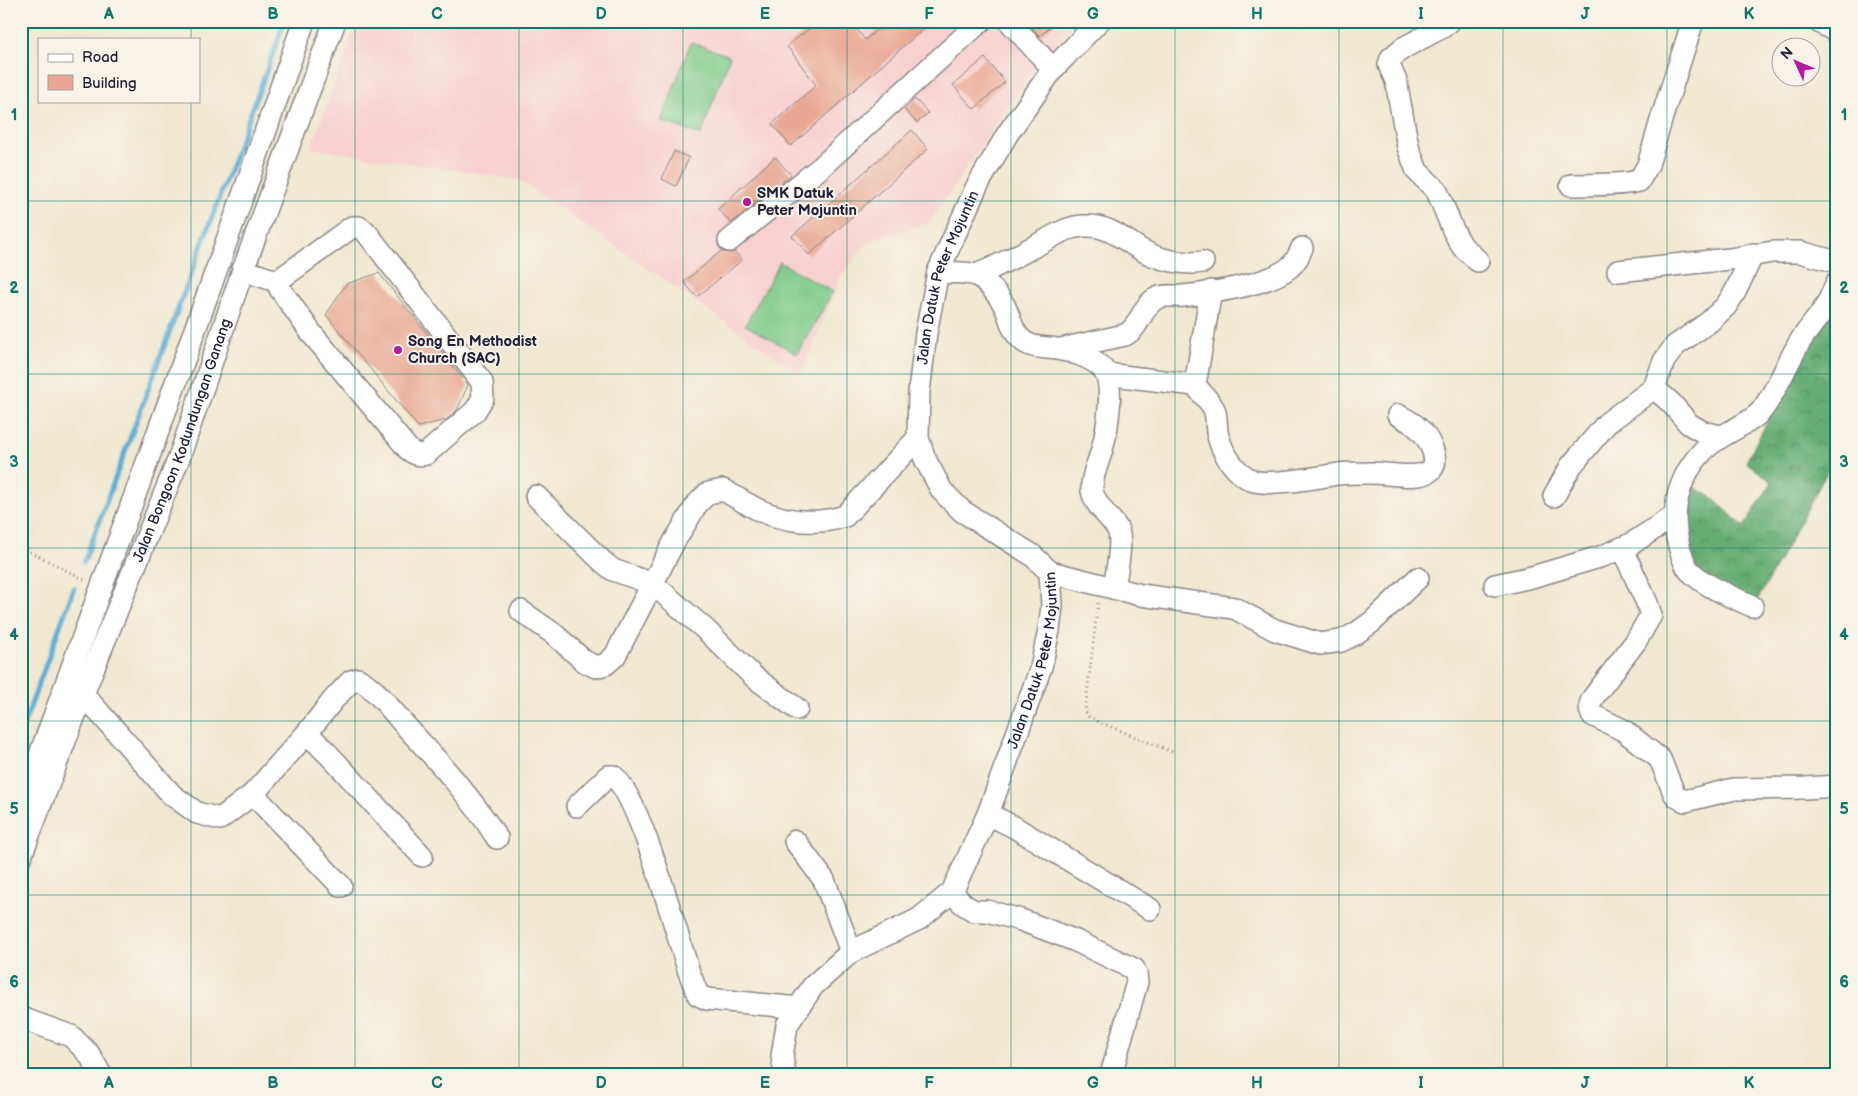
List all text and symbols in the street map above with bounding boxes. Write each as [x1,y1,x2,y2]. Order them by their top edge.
text: A [103,5,114,24]
text: B [267,5,279,24]
text: C [431,5,443,24]
text: D [595,5,607,24]
text: E [760,5,770,24]
text: F [924,5,934,24]
text: G [1087,5,1099,24]
text: H [1251,5,1263,24]
text: I [1418,5,1424,24]
text: J [1581,5,1590,24]
text: K [1744,5,1755,24]
legend [38,38,200,102]
north arrow [1770,38,1820,88]
text: N [1777,44,1797,63]
text: Road [82,48,118,67]
text: Building [82,74,137,93]
text: 1 [11,106,17,125]
text: 1 [1841,106,1847,125]
place label: SMK Datuk Peter Mojuntin [757,184,857,220]
street label: Jalan Datuk Peter Mojuntin [913,188,984,366]
marker: SMK Datuk Peter Mojuntin [741,196,753,208]
text: 2 [9,279,19,298]
text: 2 [1839,279,1849,298]
street label: Jalan Bongoon Kodundungan Ganang [129,316,236,565]
place label: Song En Methodist Church (SAC) [408,332,537,368]
marker: Song En Methodist Church (SAC) [392,344,404,356]
text: 3 [9,453,19,472]
text: 3 [1839,453,1849,472]
street label: Jalan Datuk Peter Mojuntin [1003,571,1062,751]
text: 4 [9,626,19,645]
text: 4 [1839,626,1849,645]
text: 5 [9,800,19,819]
text: 5 [1839,800,1849,819]
text: 6 [9,973,19,992]
text: 6 [1839,973,1849,992]
text: A [103,1074,114,1093]
text: B [267,1074,279,1093]
text: C [431,1074,443,1093]
text: D [595,1074,607,1093]
text: E [760,1074,770,1093]
text: F [924,1074,934,1093]
text: G [1087,1074,1099,1093]
text: H [1251,1074,1263,1093]
text: I [1418,1074,1424,1093]
text: J [1581,1074,1590,1093]
text: K [1744,1074,1755,1093]

